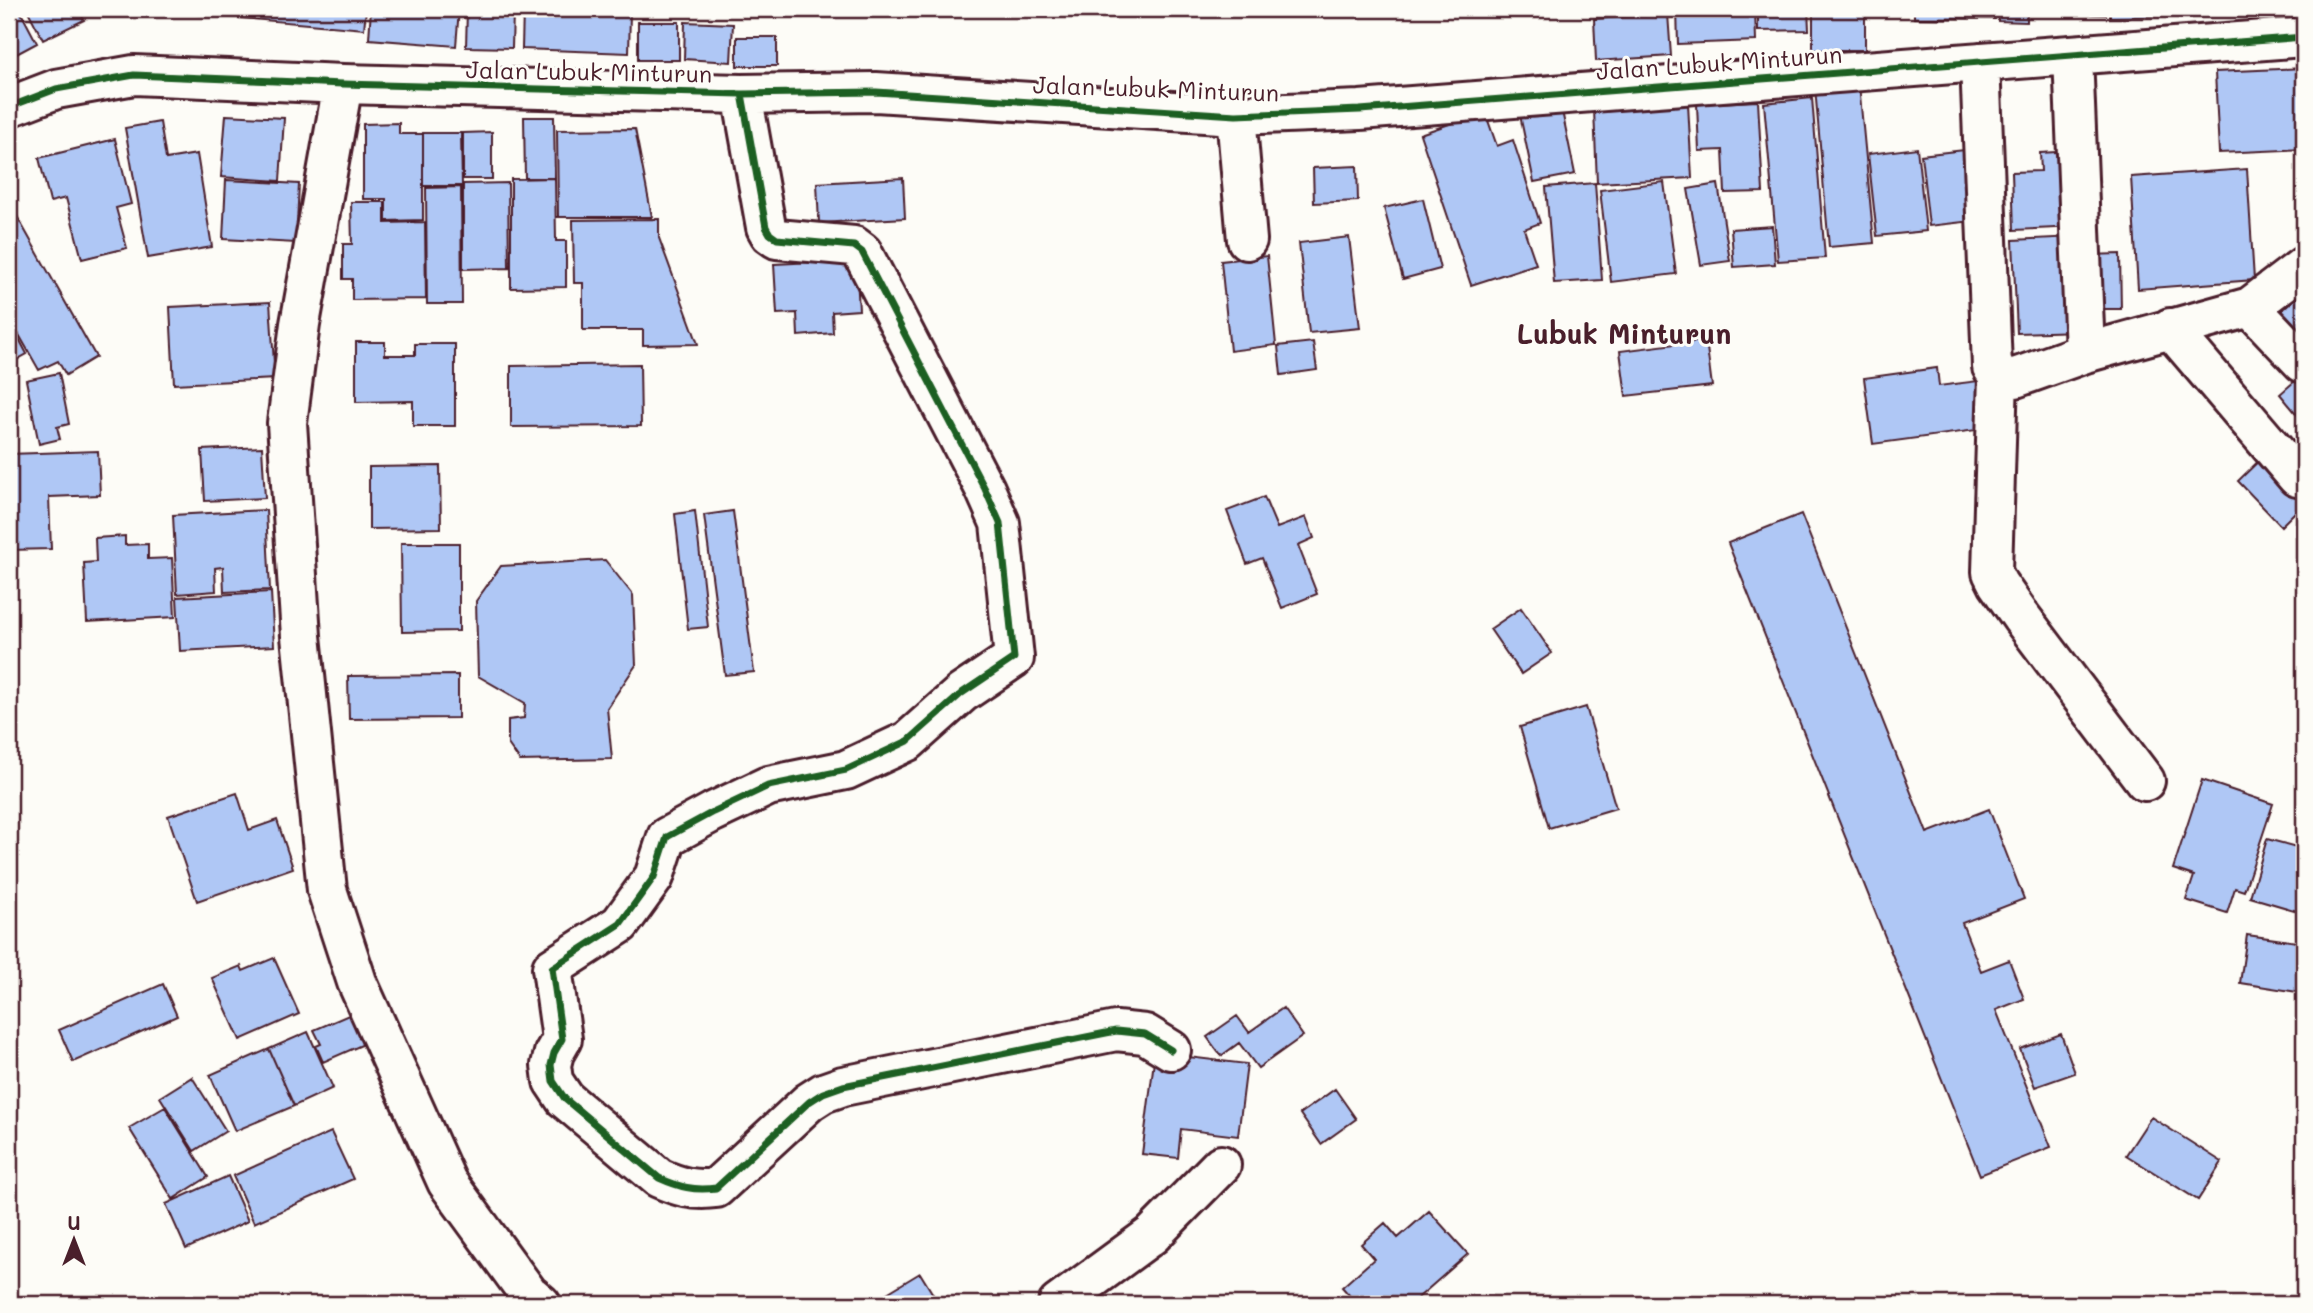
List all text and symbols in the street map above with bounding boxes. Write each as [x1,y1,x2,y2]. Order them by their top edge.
street label: Jalan Lubuk Minturun [1595,38,1843,86]
street label: Jalan Lubuk Minturun [465,53,713,89]
street label: Jalan Lubuk Minturun [1032,68,1280,108]
district label: Lubuk Minturun [1517,315,1731,351]
north arrow [38,1204,108,1274]
text: U [67,1210,81,1235]

